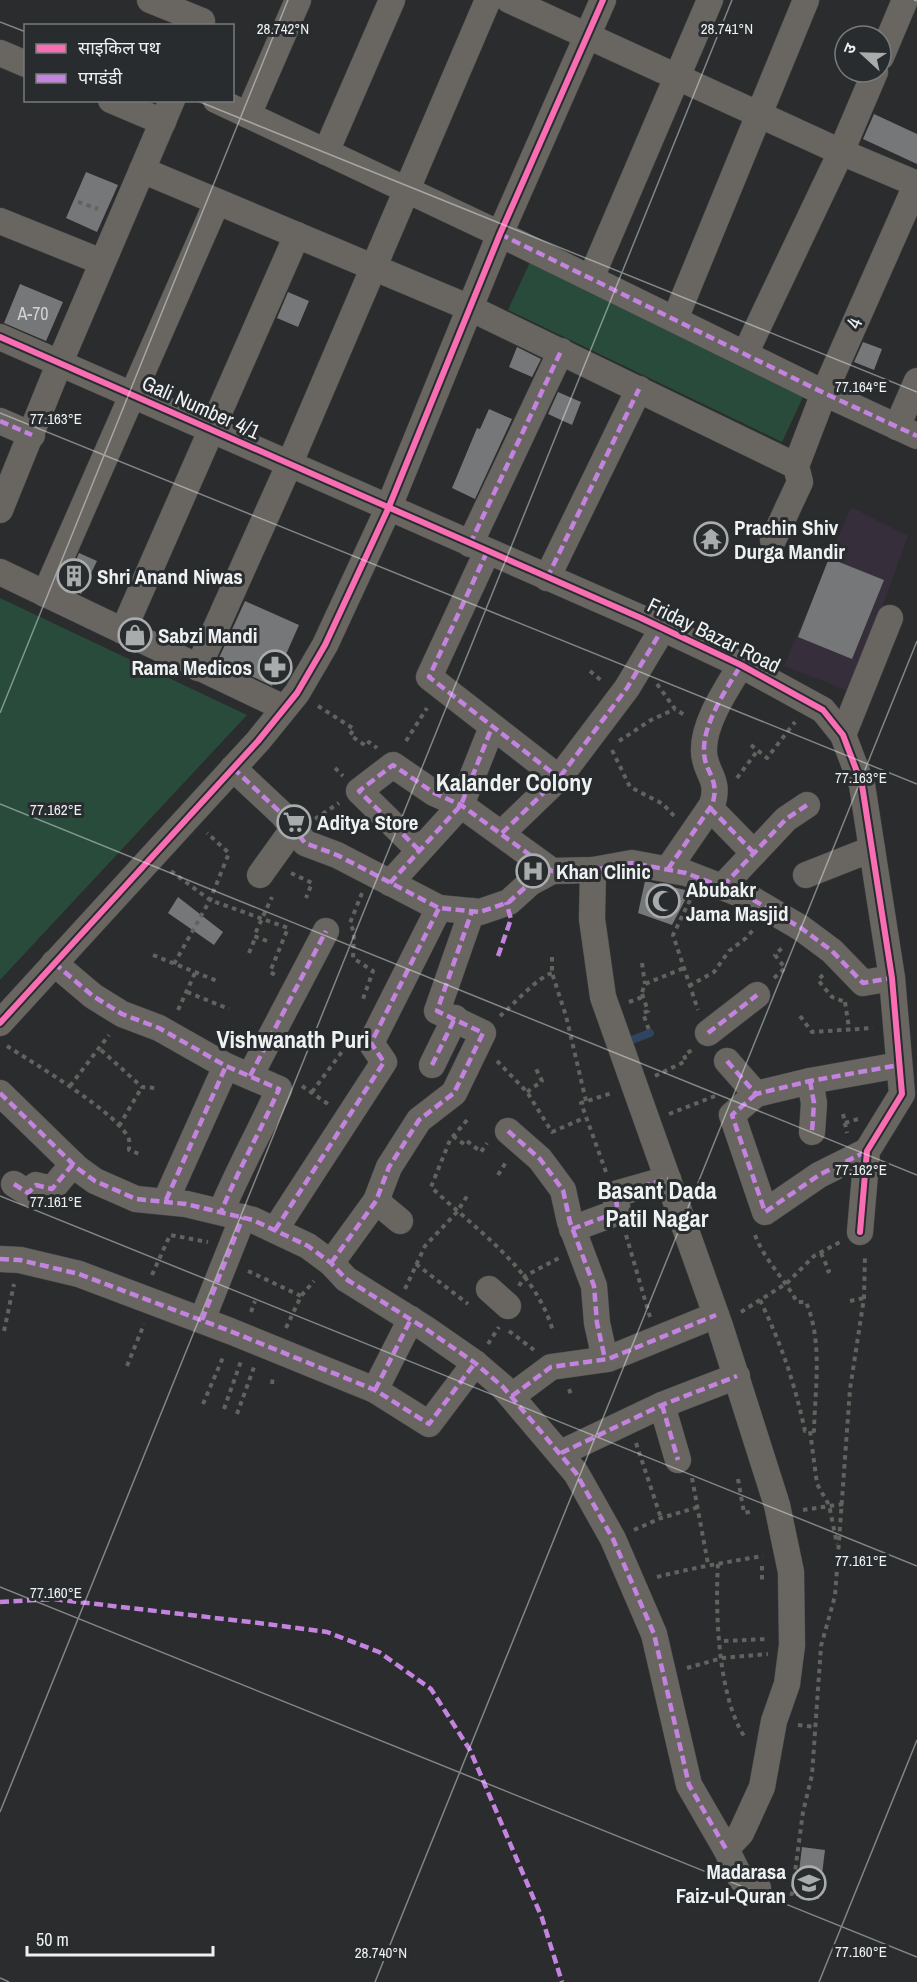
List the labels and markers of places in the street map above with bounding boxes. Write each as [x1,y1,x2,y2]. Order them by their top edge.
place label: Prachin Shiv Durga Mandir [734,513,845,566]
temple icon: Prachin Shiv Durga Mandir [693,521,729,557]
building icon: Shri Anand Niwas [56,558,92,594]
place label: Shri Anand Niwas [97,562,243,591]
shop icon: Sabzi Mandi [117,617,153,653]
place label: Sabzi Mandi [158,621,258,650]
pharmacy icon: Rama Medicos [257,649,293,685]
place label: Rama Medicos [131,653,252,682]
supermarket icon: Aditya Store [276,804,312,840]
place label: Aditya Store [317,808,418,837]
hospital icon: Khan Clinic [515,853,551,889]
place label: Khan Clinic [556,857,651,886]
place label: Abubakr Jama Masjid [686,875,788,928]
mosque icon: Abubakr Jama Masjid [645,883,681,919]
place label: Madarasa Faiz-ul-Quran [676,1857,786,1910]
school or university icon: Madarasa Faiz-ul-Quran [791,1865,827,1901]

